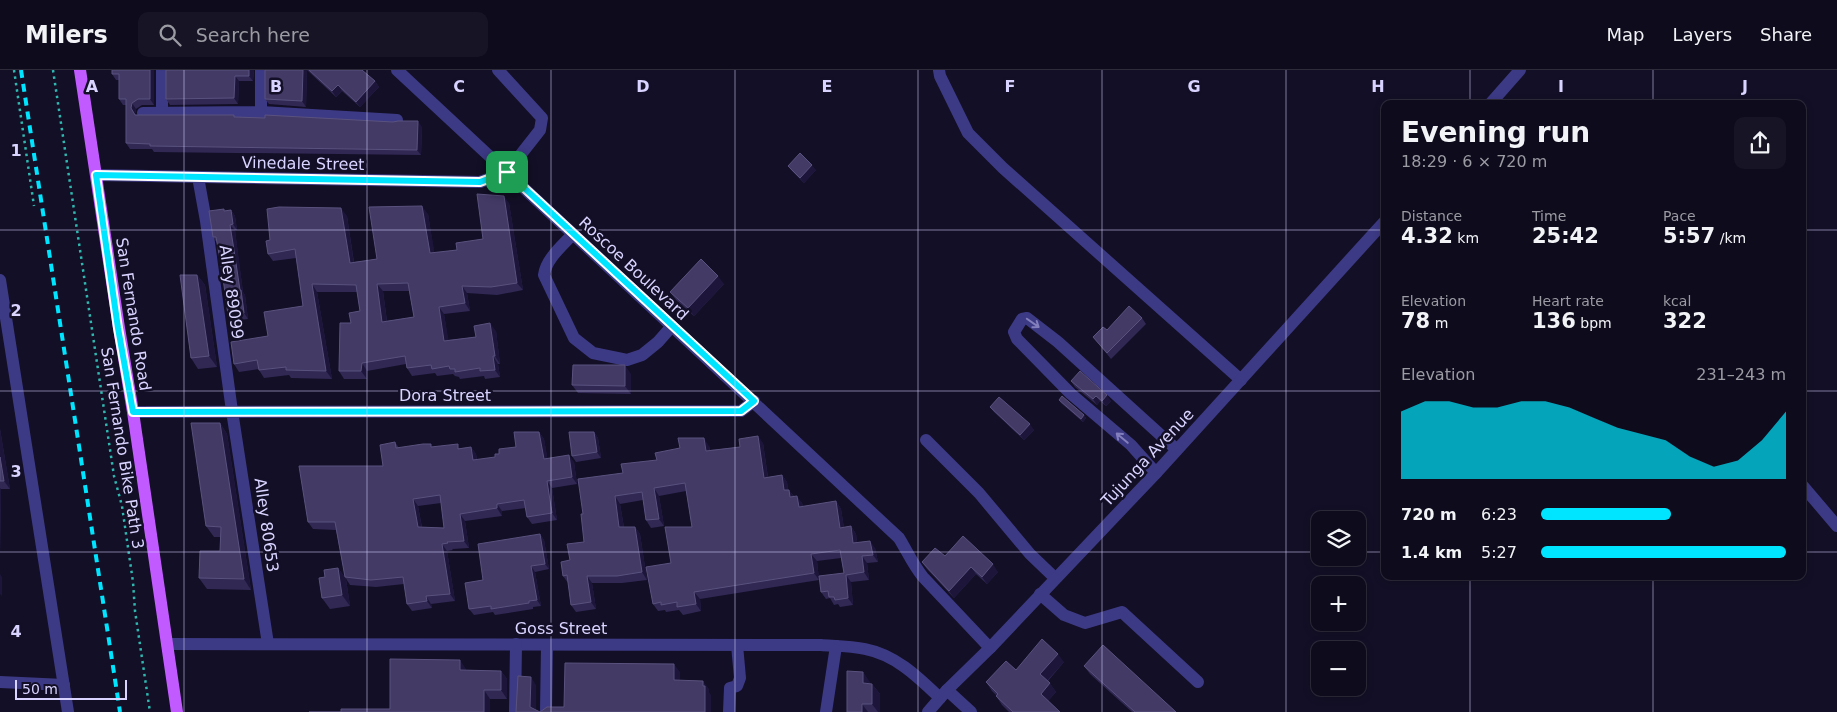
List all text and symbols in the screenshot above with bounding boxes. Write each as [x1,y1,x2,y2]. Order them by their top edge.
search box [138,12,488,57]
text: Milers [25,21,108,49]
icon: search [156,21,184,49]
text: Search here [196,24,310,46]
text: Map [1606,24,1644,45]
text: Layers [1672,24,1732,45]
text: Share [1760,24,1812,45]
text: A [86,77,99,96]
text: B [270,77,282,96]
text: C [453,77,465,96]
text: D [636,77,650,96]
text: E [822,77,832,96]
text: F [1005,77,1015,96]
text: G [1187,77,1201,96]
text: H [1371,77,1385,96]
text: I [1558,77,1564,96]
text: J [1741,77,1748,96]
text: Evening run [1401,116,1590,149]
button: share [1734,117,1786,169]
text: 1 [10,141,22,160]
pin [486,151,528,193]
text: 18:29 · 6 × 720 m [1401,152,1547,171]
street label: Vinedale Street [241,153,365,174]
icon: arrive [493,158,521,186]
text: Distance [1401,208,1462,224]
text: Time [1532,208,1566,224]
text: Pace [1663,208,1696,224]
street label: Roscoe Boulevard [575,213,692,324]
text: 4.32 [1401,224,1453,248]
text: 25:42 [1532,224,1599,248]
text: 5:57 [1663,224,1715,248]
text: km [1453,230,1479,246]
text: /km [1715,230,1746,246]
street label: San Fernando Road [112,236,155,392]
street label: Alley 89099 [215,244,248,340]
text: Elevation [1401,293,1466,309]
text: Heart rate [1532,293,1604,309]
text: kcal [1663,293,1691,309]
text: 2 [10,301,22,320]
text: 78 [1401,309,1430,333]
text: 136 [1532,309,1576,333]
text: 322 [1663,309,1707,333]
text: m [1430,315,1448,331]
text: bpm [1576,315,1612,331]
one-way arrow [1026,318,1040,328]
street label: San Fernando Bike Path 3 [97,346,148,550]
text: Elevation [1401,365,1475,384]
text: 231–243 m [1696,365,1786,384]
street label: Dora Street [399,386,491,405]
street label: Tujunga Avenue [1097,405,1198,511]
one-way arrow [1115,432,1128,444]
text: 3 [10,462,22,481]
street label: Alley 80653 [250,477,283,573]
text: 720 m [1401,505,1457,524]
text: 6:23 [1481,505,1517,524]
map controls [1311,511,1366,696]
button: layers [1311,511,1366,566]
text: 1.4 km [1401,543,1462,562]
text: 5:27 [1481,543,1517,562]
button: + [1311,576,1366,631]
street label: Goss Street [515,619,607,638]
text: 4 [10,622,22,641]
button: − [1311,641,1366,696]
scale bar [15,677,128,700]
text: 50 m [22,681,58,697]

